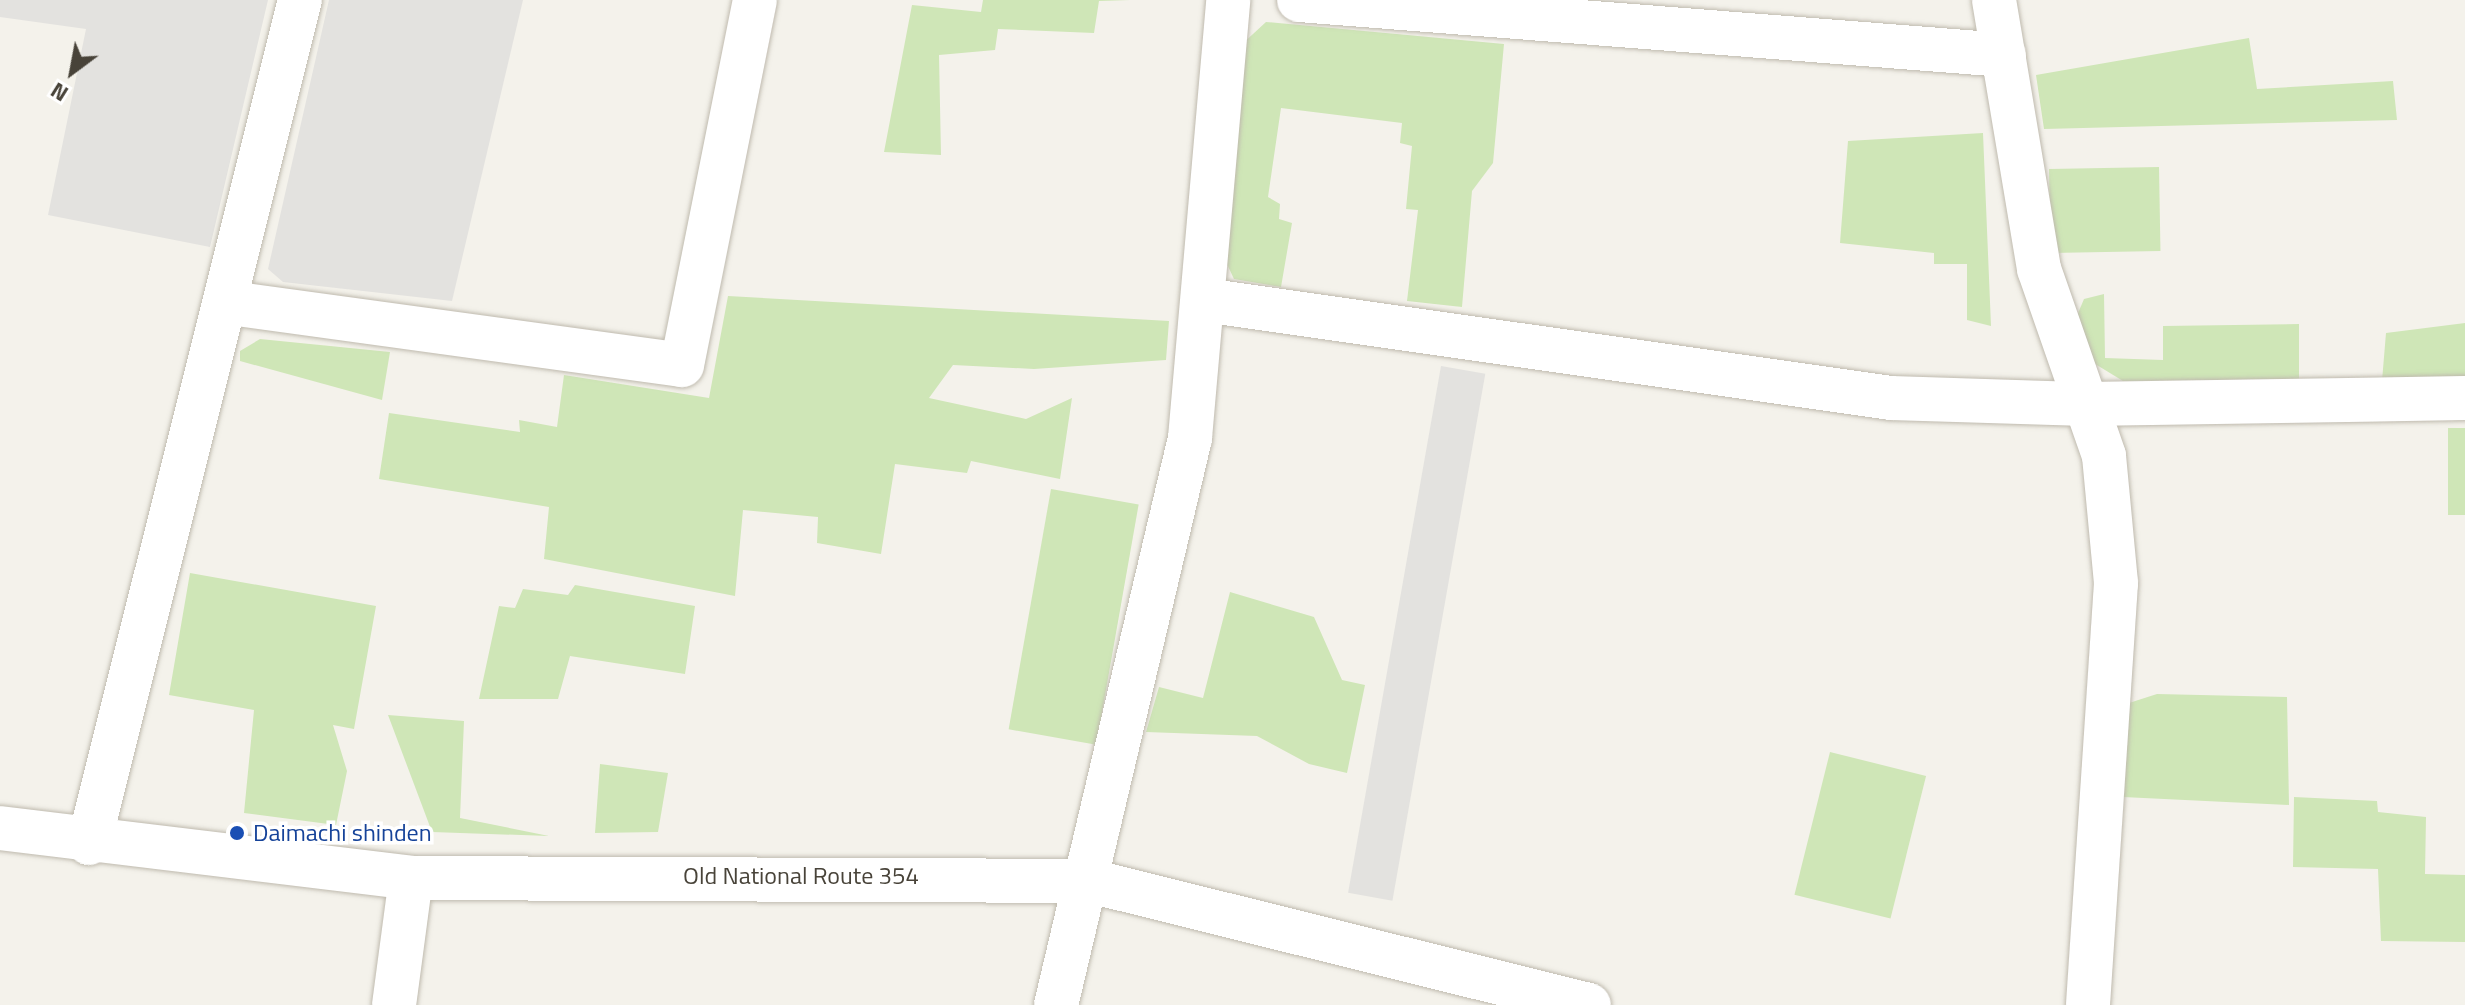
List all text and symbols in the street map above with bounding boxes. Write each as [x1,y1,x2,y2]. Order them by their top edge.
north arrow [32,32,112,112]
text: N [44,74,75,111]
place label: Daimachi shinden [253,819,432,847]
marker: Daimachi shinden [228,824,246,842]
street label: Old National Route 354 [683,862,919,890]

